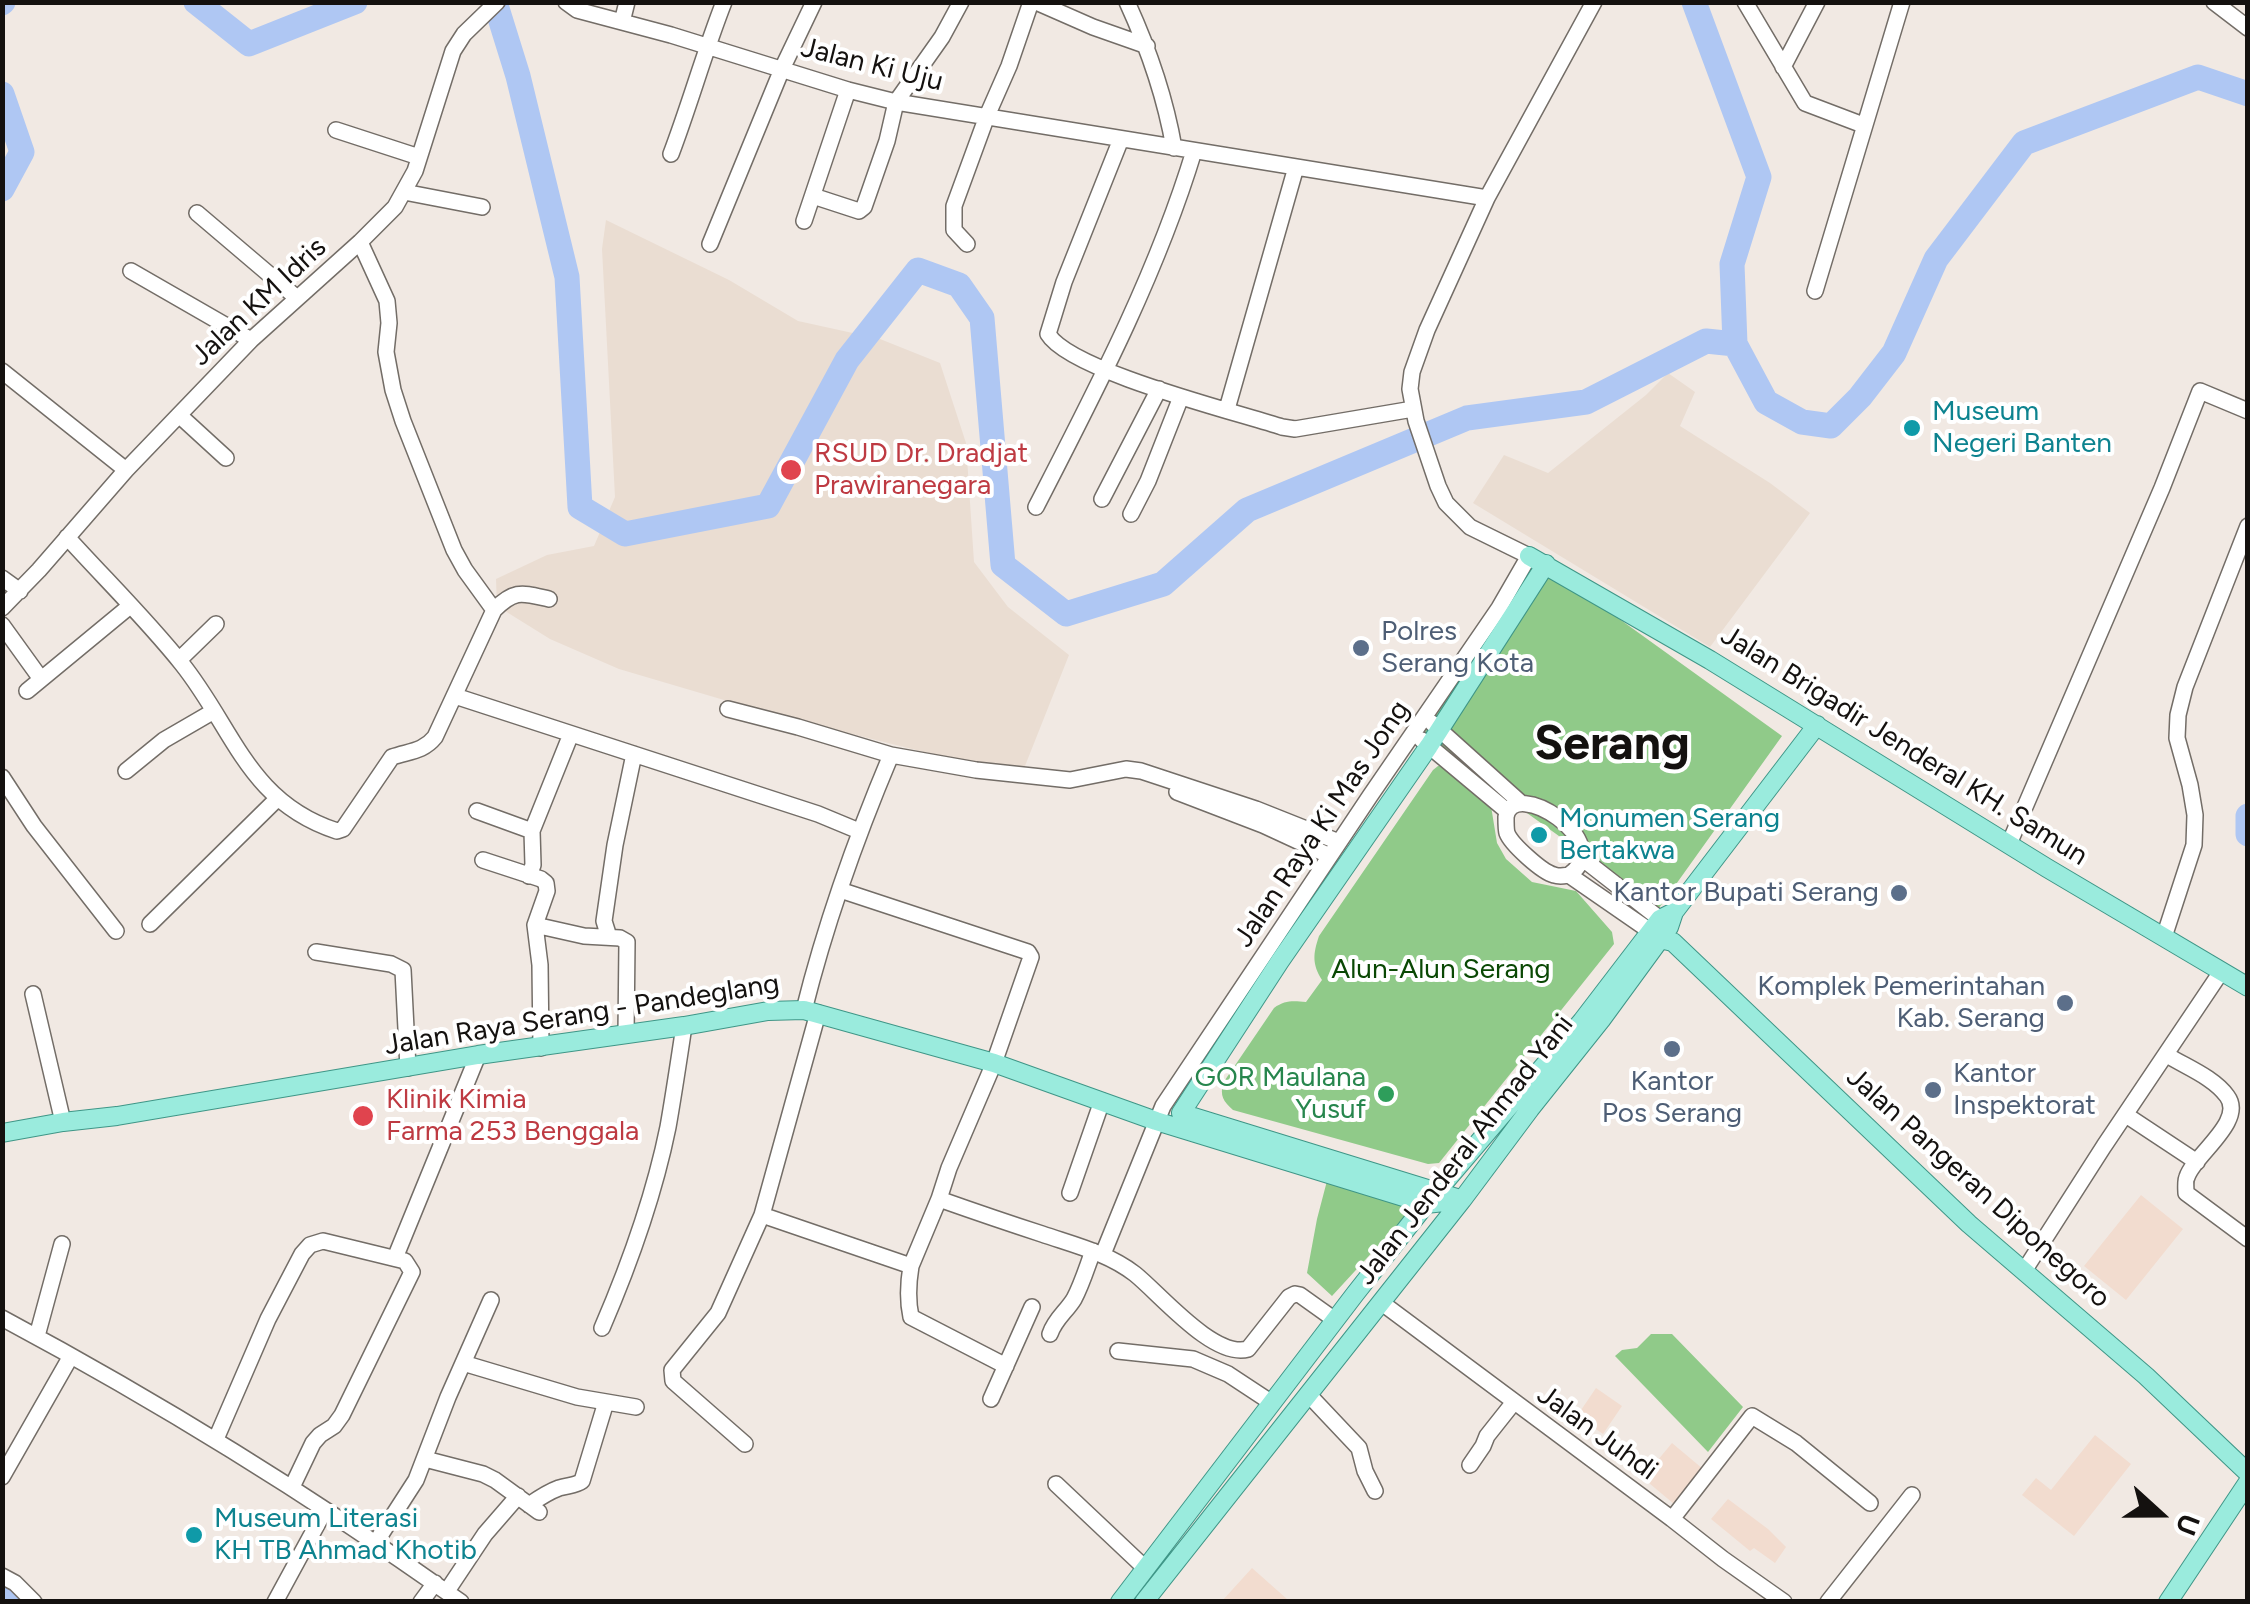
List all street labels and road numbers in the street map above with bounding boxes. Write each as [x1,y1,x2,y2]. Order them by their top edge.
street label: Jalan Ki Uju [798,31,946,99]
street label: Jalan KM Idris [185,231,333,373]
street label: Jalan Brigadir Jenderal KH. Samun [1714,619,2094,873]
street label: Jalan Raya Ki Mas Jong [1227,694,1417,954]
street label: Jalan Raya Serang - Pandeglang [382,967,782,1063]
street label: Jalan Jenderal Ahmad Yani [1349,1008,1581,1292]
street label: Jalan Pangeran Diponegoro [1839,1061,2117,1315]
street label: Jalan Juhdi [1530,1378,1664,1488]

